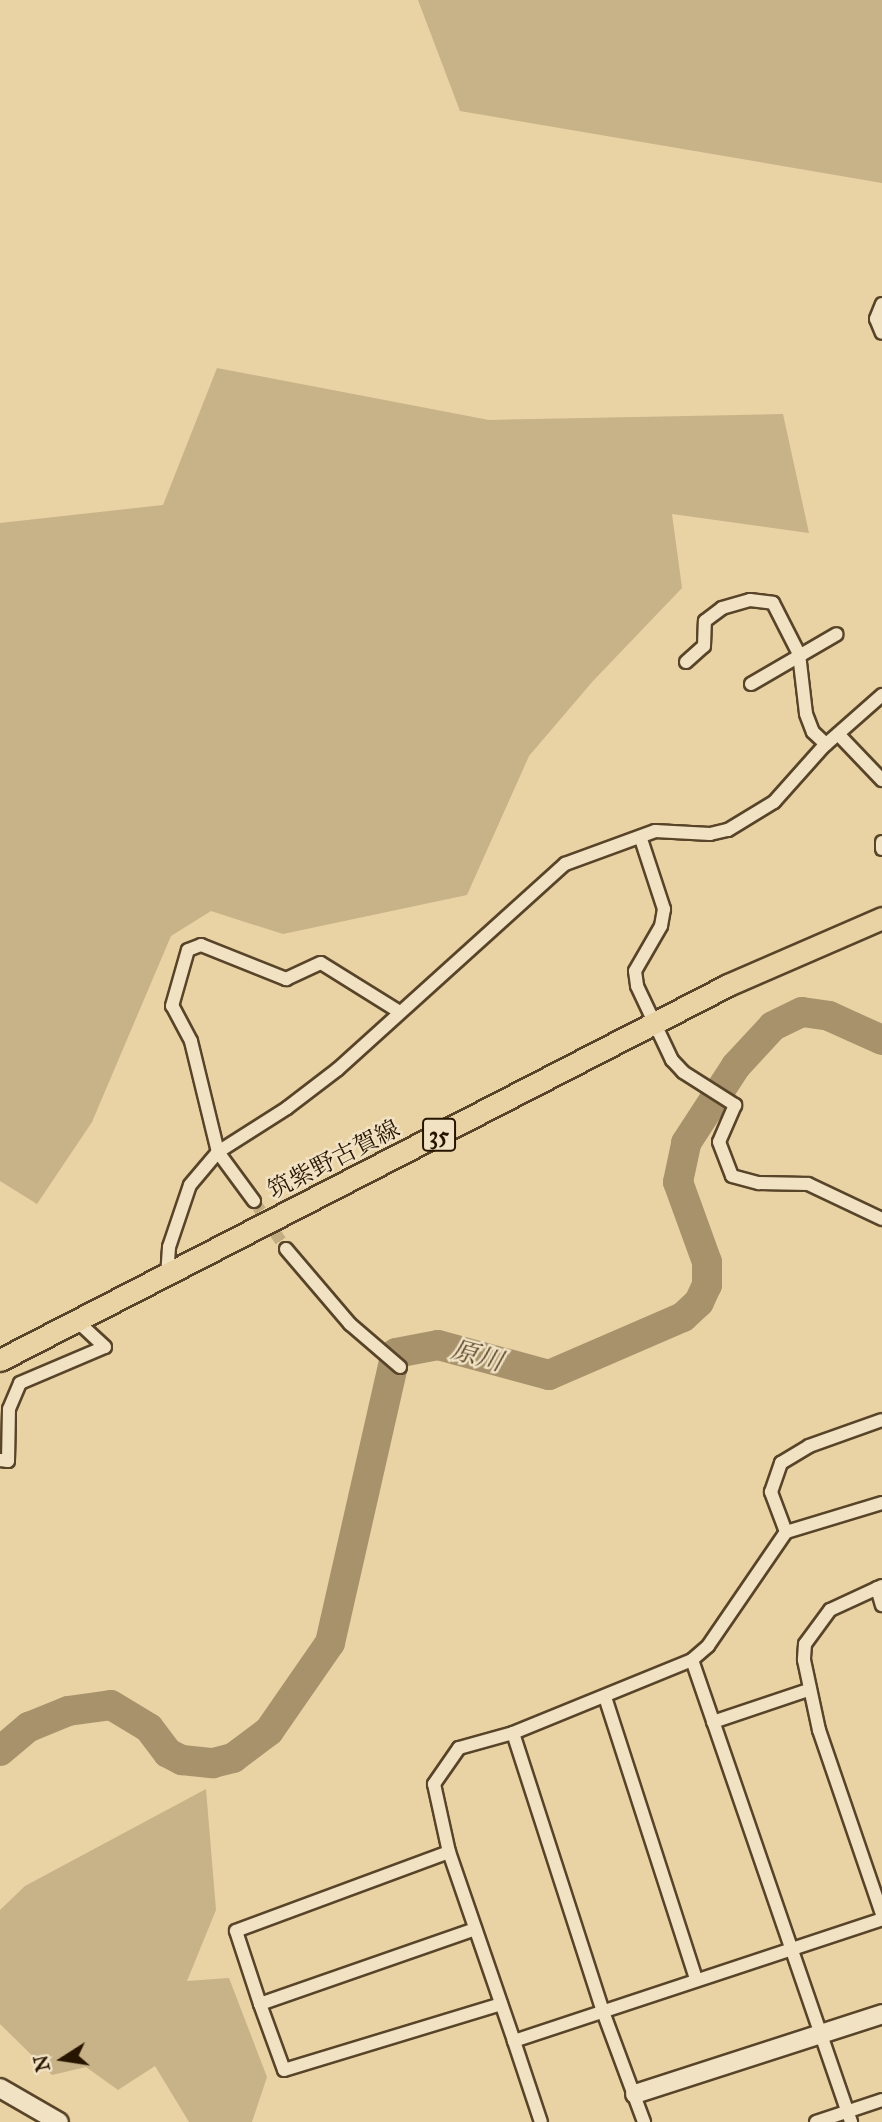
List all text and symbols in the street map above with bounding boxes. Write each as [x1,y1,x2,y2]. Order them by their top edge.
street label: 筑紫野古賀線 [263,1114,405,1206]
road number: 35 [422,1116,457,1154]
water label: 原川 [448,1334,506,1378]
north arrow [28,2024,98,2094]
text: N [29,2053,55,2074]

